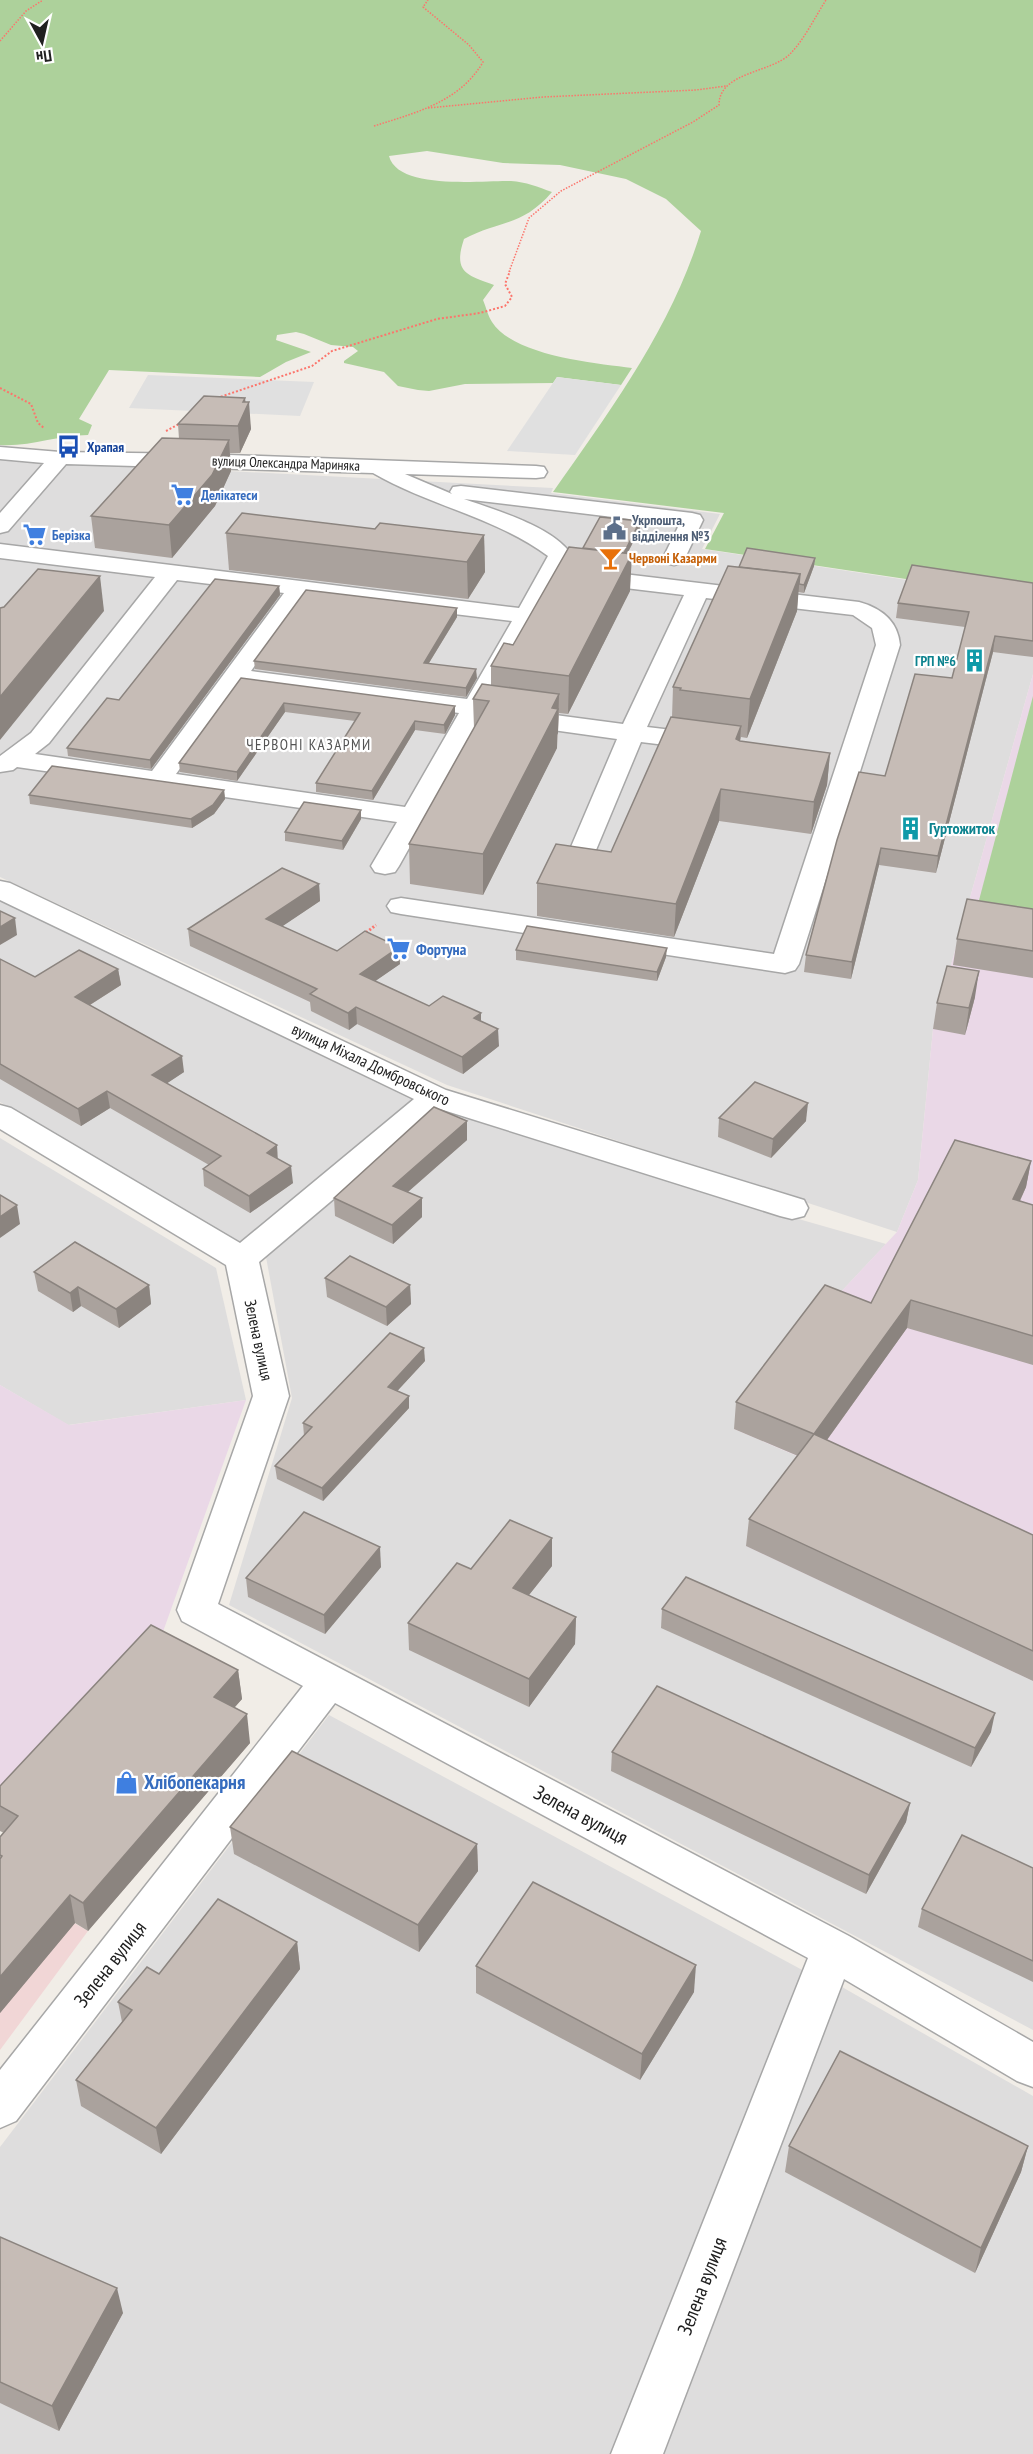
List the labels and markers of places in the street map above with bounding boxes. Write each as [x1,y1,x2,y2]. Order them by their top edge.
bus stop icon: Храпая [56,434,82,460]
place label: Храпая [87,438,124,456]
supermarket icon: Делікатеси [170,482,196,508]
place label: Делікатеси [201,486,257,504]
place label: Укрпошта, відділення №3 [631,511,710,545]
public building icon: Укрпошта, відділення №3 [601,515,627,541]
supermarket icon: Берізка [21,522,47,548]
place label: Берізка [52,526,91,544]
bar icon: Червоні Казарми [598,545,624,571]
place label: Червоні Казарми [629,549,717,567]
building icon: ГРП №6 [961,648,987,674]
place label: ГРП №6 [915,652,956,670]
building icon: Гуртожиток [898,815,924,841]
place label: Гуртожиток [929,818,996,838]
supermarket icon: Фортуна [385,936,411,962]
place label: Фортуна [416,939,467,959]
shop icon: Хлібопекарня [113,1769,139,1795]
place label: Хлібопекарня [144,1769,245,1795]

